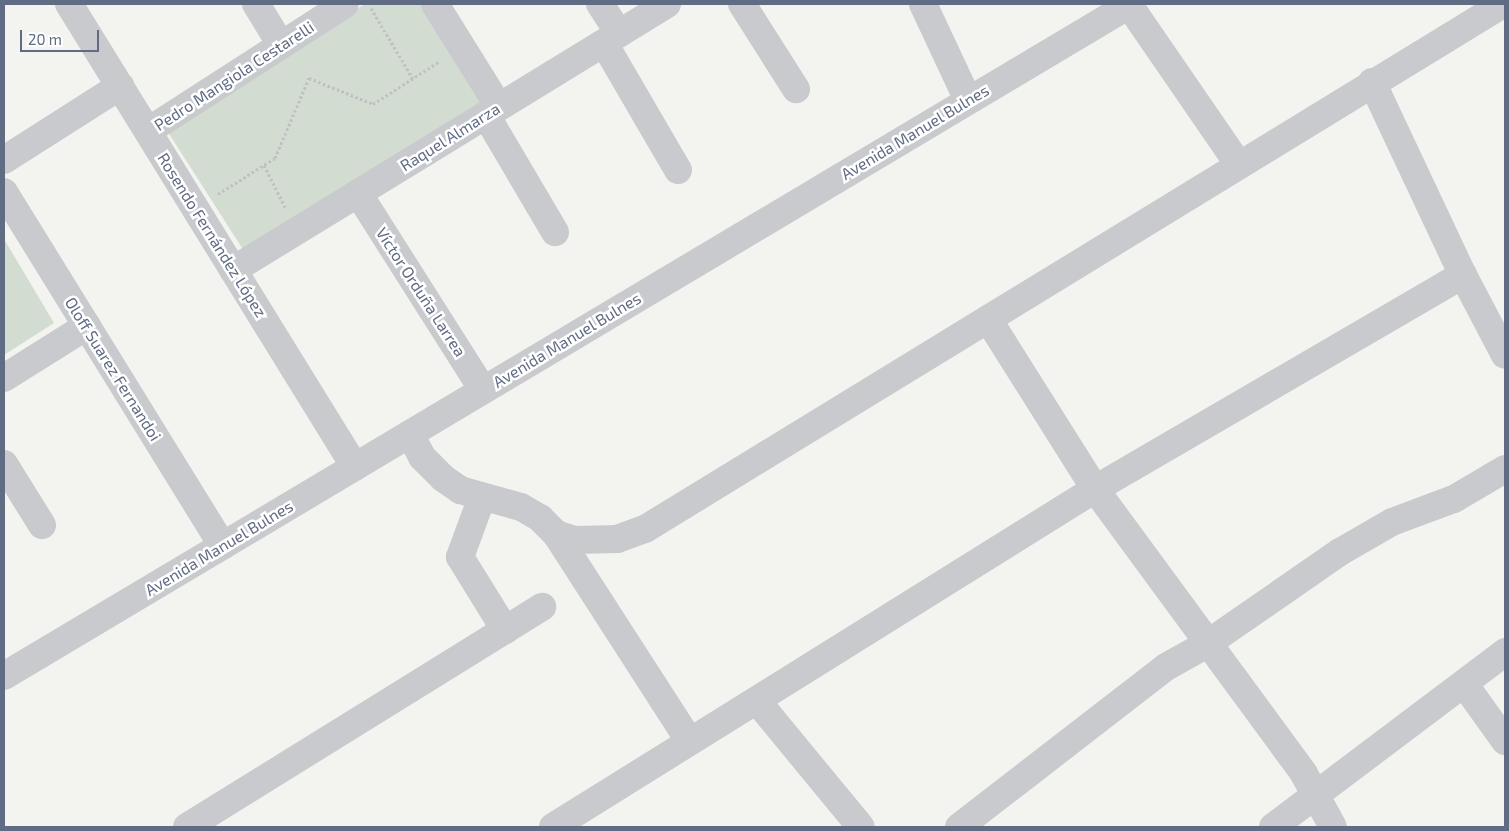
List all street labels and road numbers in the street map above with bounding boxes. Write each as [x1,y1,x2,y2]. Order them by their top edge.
street label: Pedro Mangiola Cestarelli [151,17,317,135]
street label: Avenida Manuel Bulnes [837,80,993,184]
street label: Raquel Almarza [396,98,504,176]
street label: Rosendo Fernández López [153,149,271,321]
street label: Víctor Orduña Larrea [372,224,470,360]
street label: Avenida Manuel Bulnes [489,288,645,392]
street label: Oloff Suarez Fernandoi [61,294,165,444]
street label: Avenida Manuel Bulnes [141,496,297,600]

